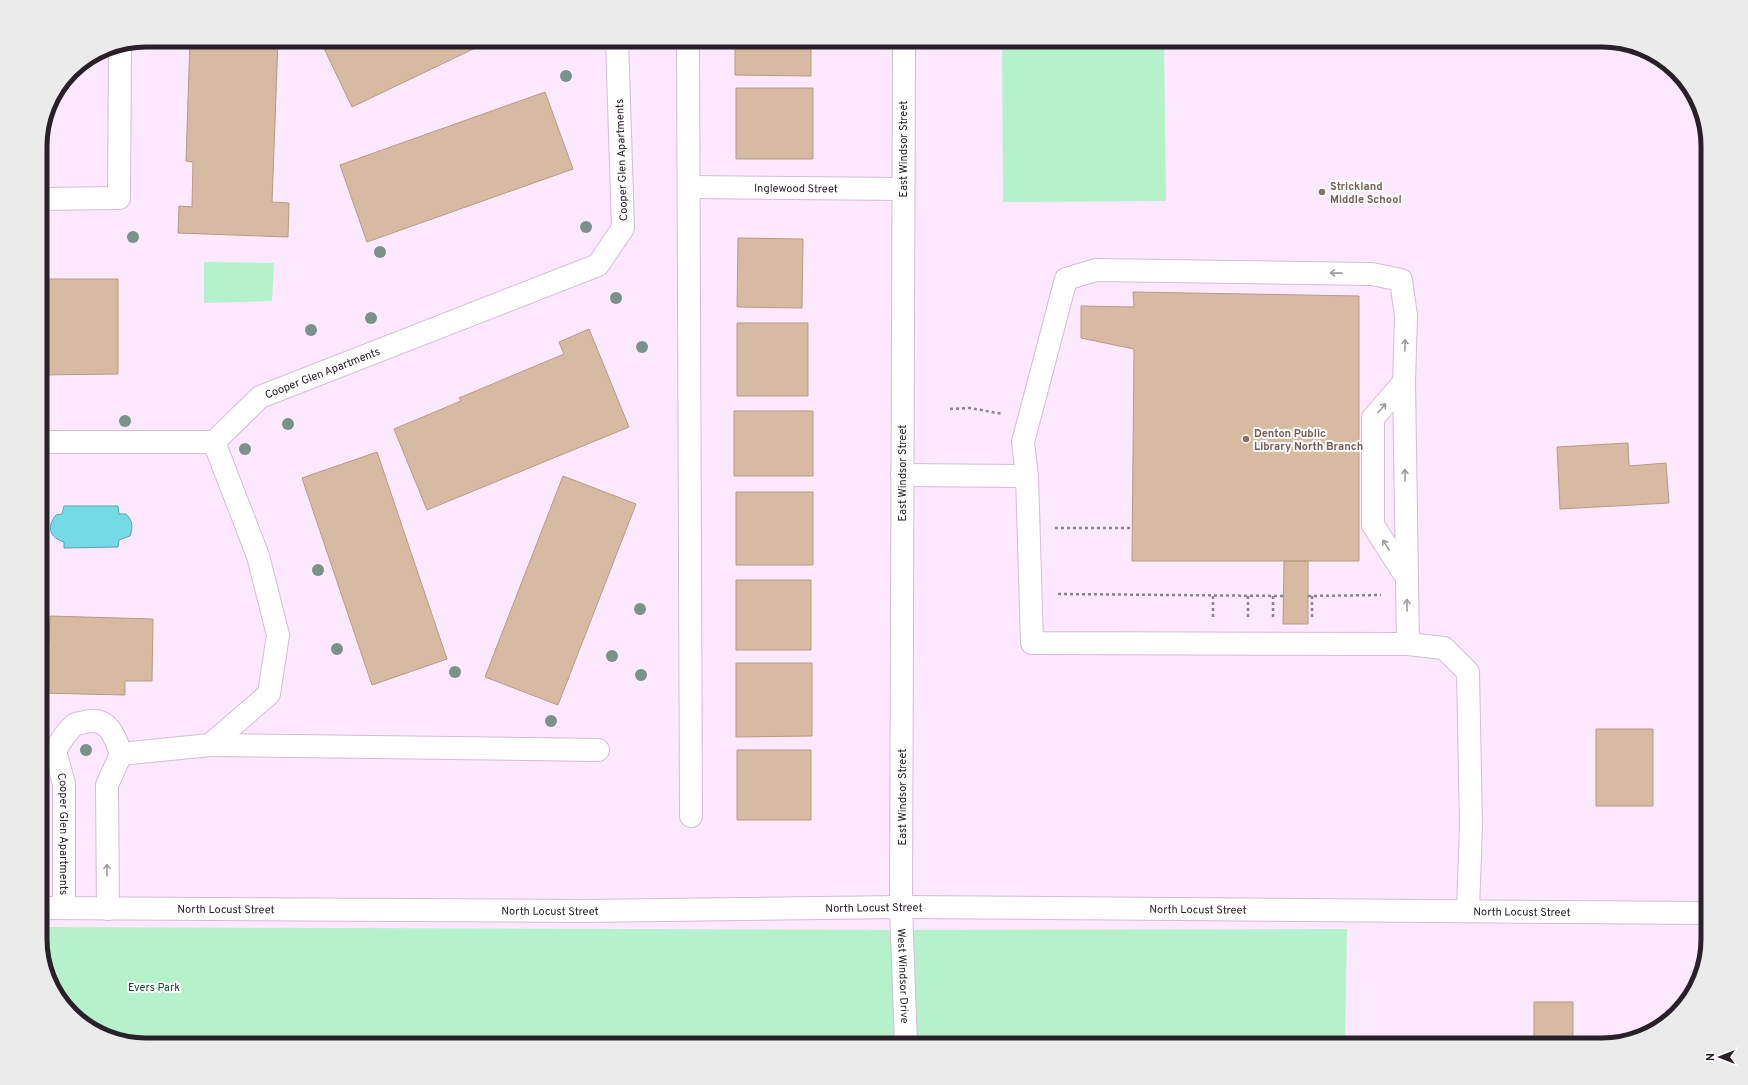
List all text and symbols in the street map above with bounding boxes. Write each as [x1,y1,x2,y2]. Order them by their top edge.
street label: Cooper Glen Apartments [613,99,631,221]
street label: East Windsor Street [897,101,911,197]
place label: Strickland Middle School [1330,180,1402,207]
street label: Inglewood Street [754,182,838,196]
marker: Strickland Middle School [1317,187,1327,197]
one-way arrow [1330,269,1343,277]
one-way arrow [1402,339,1409,352]
street label: Cooper Glen Apartments [263,345,382,402]
one-way arrow [1377,403,1387,413]
street label: East Windsor Street [896,425,910,521]
place label: Denton Public Library North Branch [1254,427,1363,454]
marker: Denton Public Library North Branch [1241,434,1251,444]
one-way arrow [1402,469,1409,482]
one-way arrow [1382,540,1390,551]
one-way arrow [1403,599,1411,612]
street label: East Windsor Street [896,749,910,845]
street label: Cooper Glen Apartments [53,771,70,895]
one-way arrow [103,864,111,877]
street label: North Locust Street [825,901,923,916]
street label: North Locust Street [177,903,275,917]
street label: North Locust Street [1149,903,1247,918]
street label: North Locust Street [501,905,599,919]
street label: North Locust Street [1473,905,1571,920]
street label: West Windsor Drive [894,928,911,1024]
park label: Evers Park [128,981,180,995]
north arrow [1700,1037,1740,1077]
text: N [1704,1053,1718,1061]

